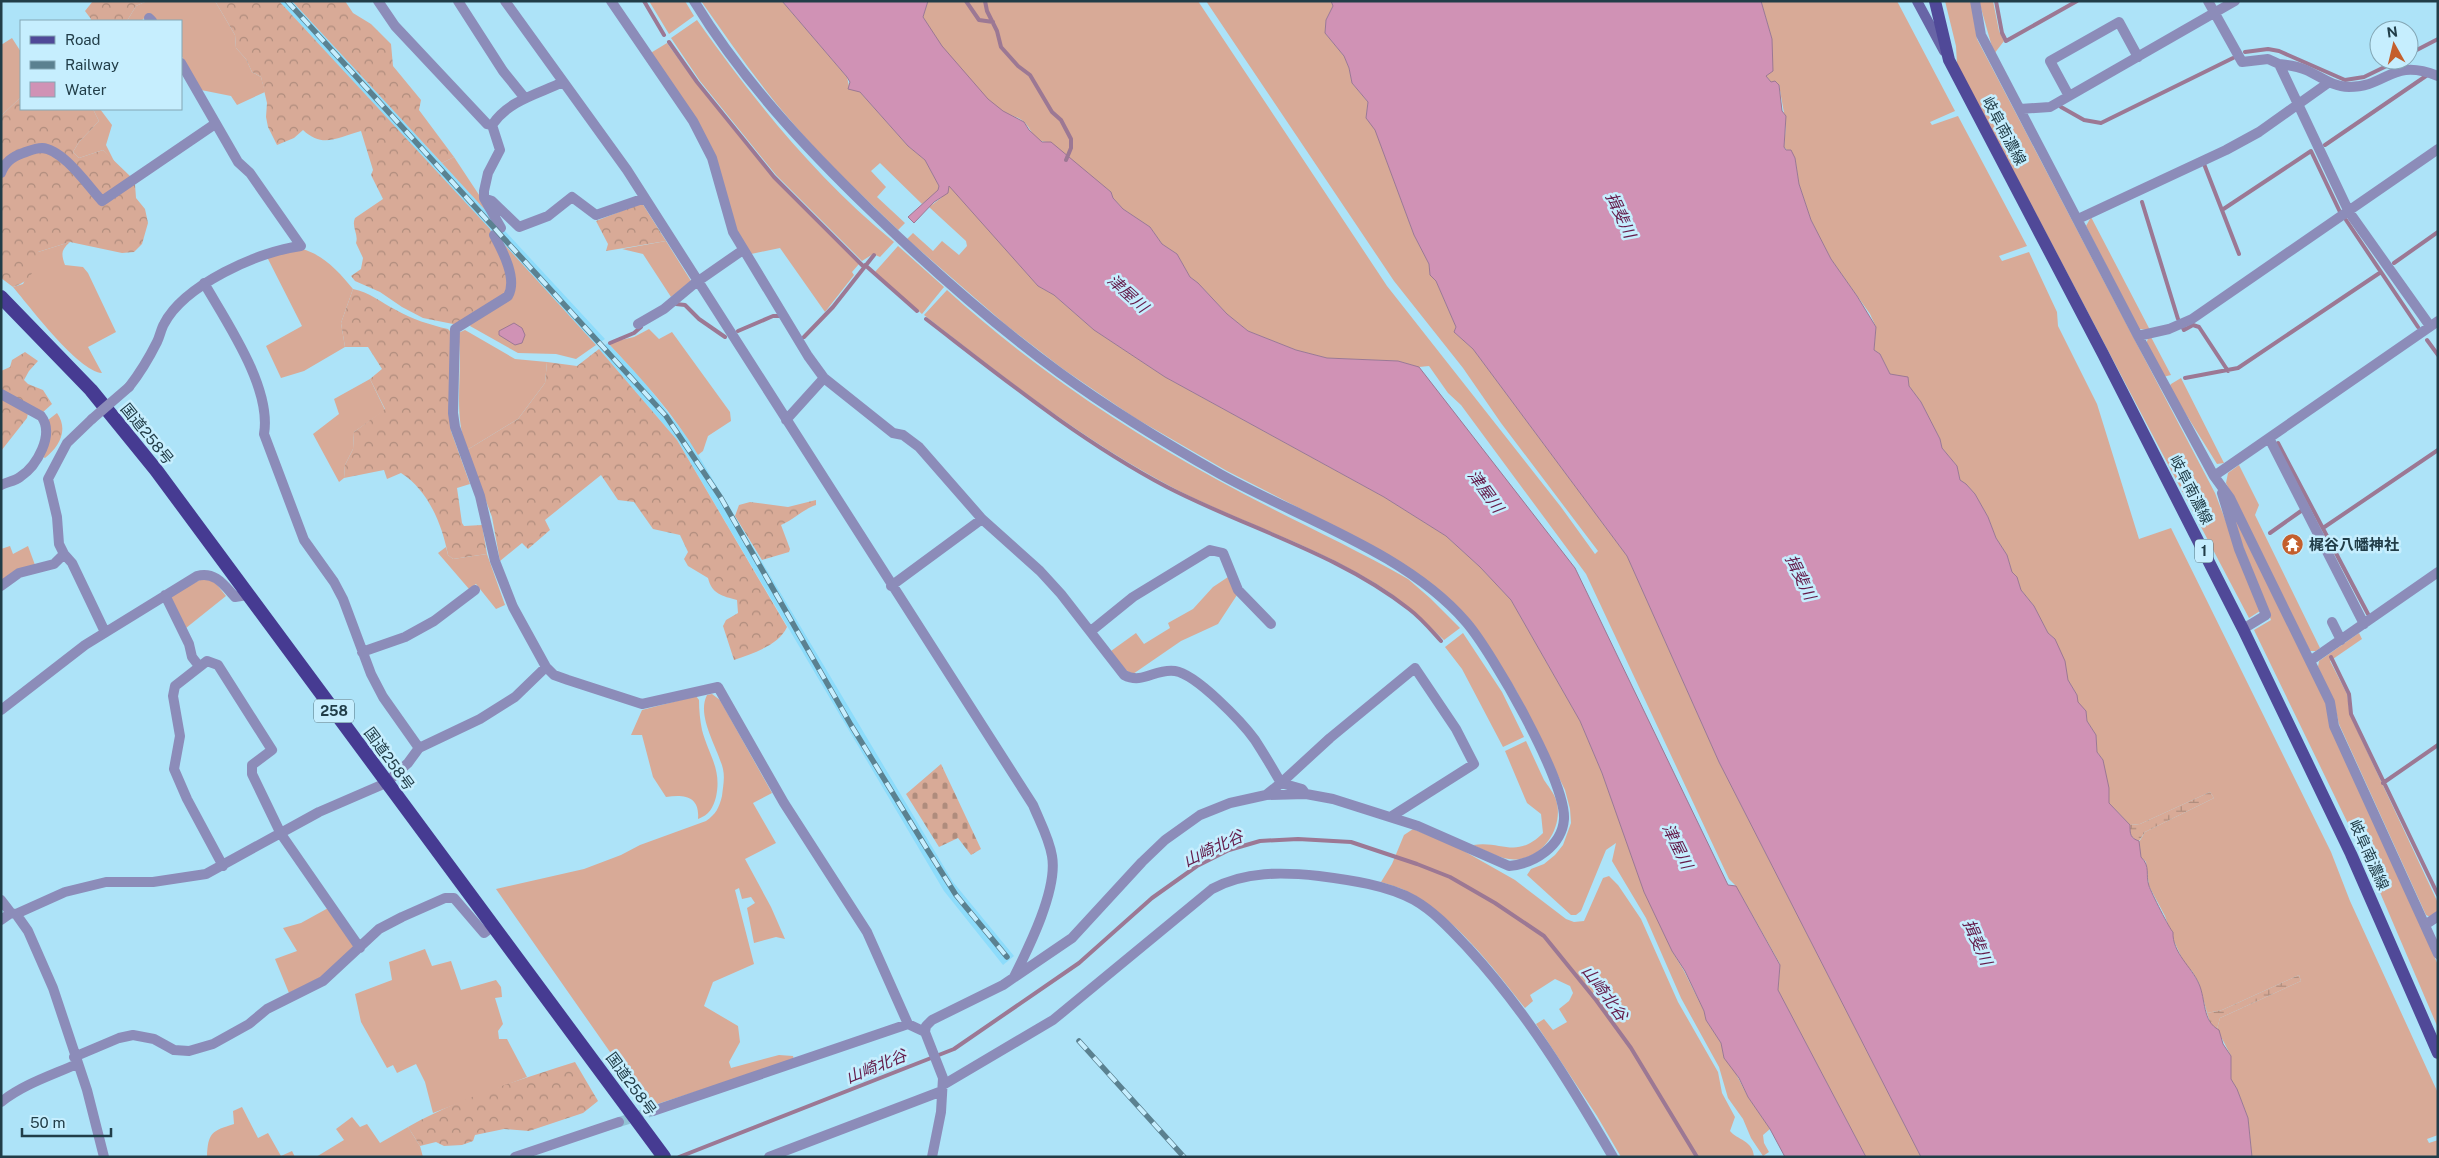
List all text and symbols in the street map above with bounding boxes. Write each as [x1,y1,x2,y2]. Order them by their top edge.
legend [20,20,182,110]
north arrow [2369,20,2419,70]
text: N [2386,23,2399,41]
text: Road [65,31,101,48]
text: Railway [65,56,119,73]
text: Water [65,81,107,98]
street label: 岐阜南濃線 [1979,94,2030,168]
water label: 揖斐川 [1602,189,1640,243]
water label: 津屋川 [1103,270,1153,318]
street label: 国道258号 [118,400,177,468]
street label: 岐阜南濃線 [2167,452,2216,527]
water label: 津屋川 [1464,466,1509,518]
temple icon: 梶谷八幡神社 [2281,533,2305,557]
place label: 梶谷八幡神社 [2309,536,2399,553]
road number: 1 [2195,540,2213,562]
water label: 揖斐川 [1781,551,1820,605]
road number: 258 [314,699,354,722]
street label: 国道258号 [361,724,418,793]
street label: 岐阜南濃線 [2346,817,2392,893]
water label: 津屋川 [1658,820,1697,874]
water label: 山崎北谷 [1180,825,1248,871]
water label: 揖斐川 [1959,916,1997,970]
water label: 山崎北谷 [1578,962,1633,1026]
water label: 山崎北谷 [843,1045,911,1087]
street label: 国道258号 [603,1049,660,1118]
scale bar [22,1106,111,1138]
text: 50 m [30,1114,65,1131]

